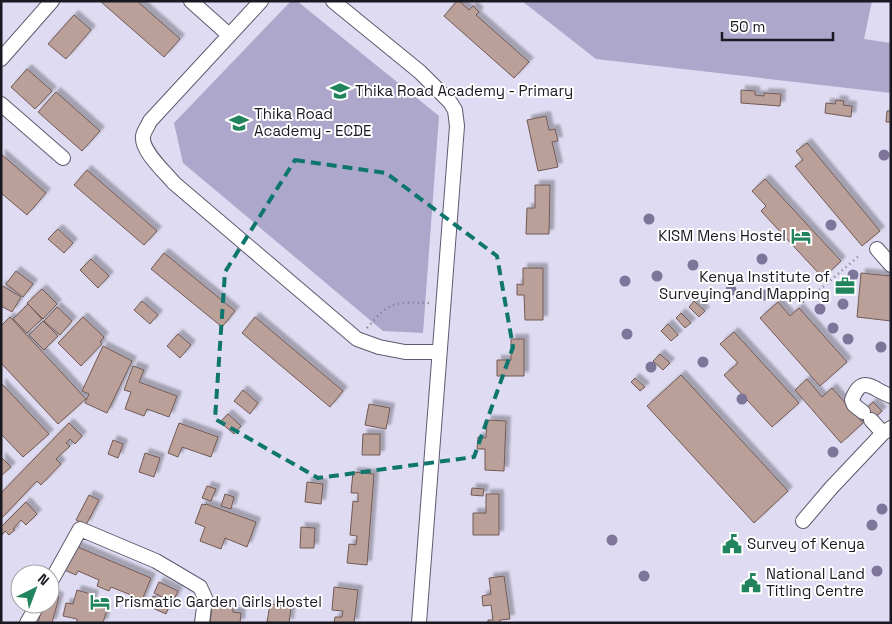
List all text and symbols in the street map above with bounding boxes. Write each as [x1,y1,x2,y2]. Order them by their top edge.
scale bar [722,10,833,42]
text: 50 m [730,17,765,36]
school or university icon: Thika Road Academy - Primary [329,80,351,102]
place label: Thika Road Academy - Primary [355,81,573,100]
place label: Thika Road Academy - ECDE [254,104,371,140]
school or university icon: Thika Road Academy - ECDE [228,112,250,134]
hotel icon: KISM Mens Hostel [790,225,812,247]
place label: KISM Mens Hostel [658,226,786,245]
place label: Kenya Institute of Surveying and Mapping [659,267,830,303]
office icon: Kenya Institute of Surveying and Mapping [834,275,856,297]
public building icon: Survey of Kenya [721,533,743,555]
place label: Survey of Kenya [747,534,865,553]
north arrow [10,564,60,614]
place label: National Land Titling Centre [766,564,865,600]
text: N [34,570,53,589]
public building icon: National Land Titling Centre [740,572,762,594]
hotel icon: Prismatic Garden Girls Hostel [89,591,111,613]
place label: Prismatic Garden Girls Hostel [115,592,322,611]

